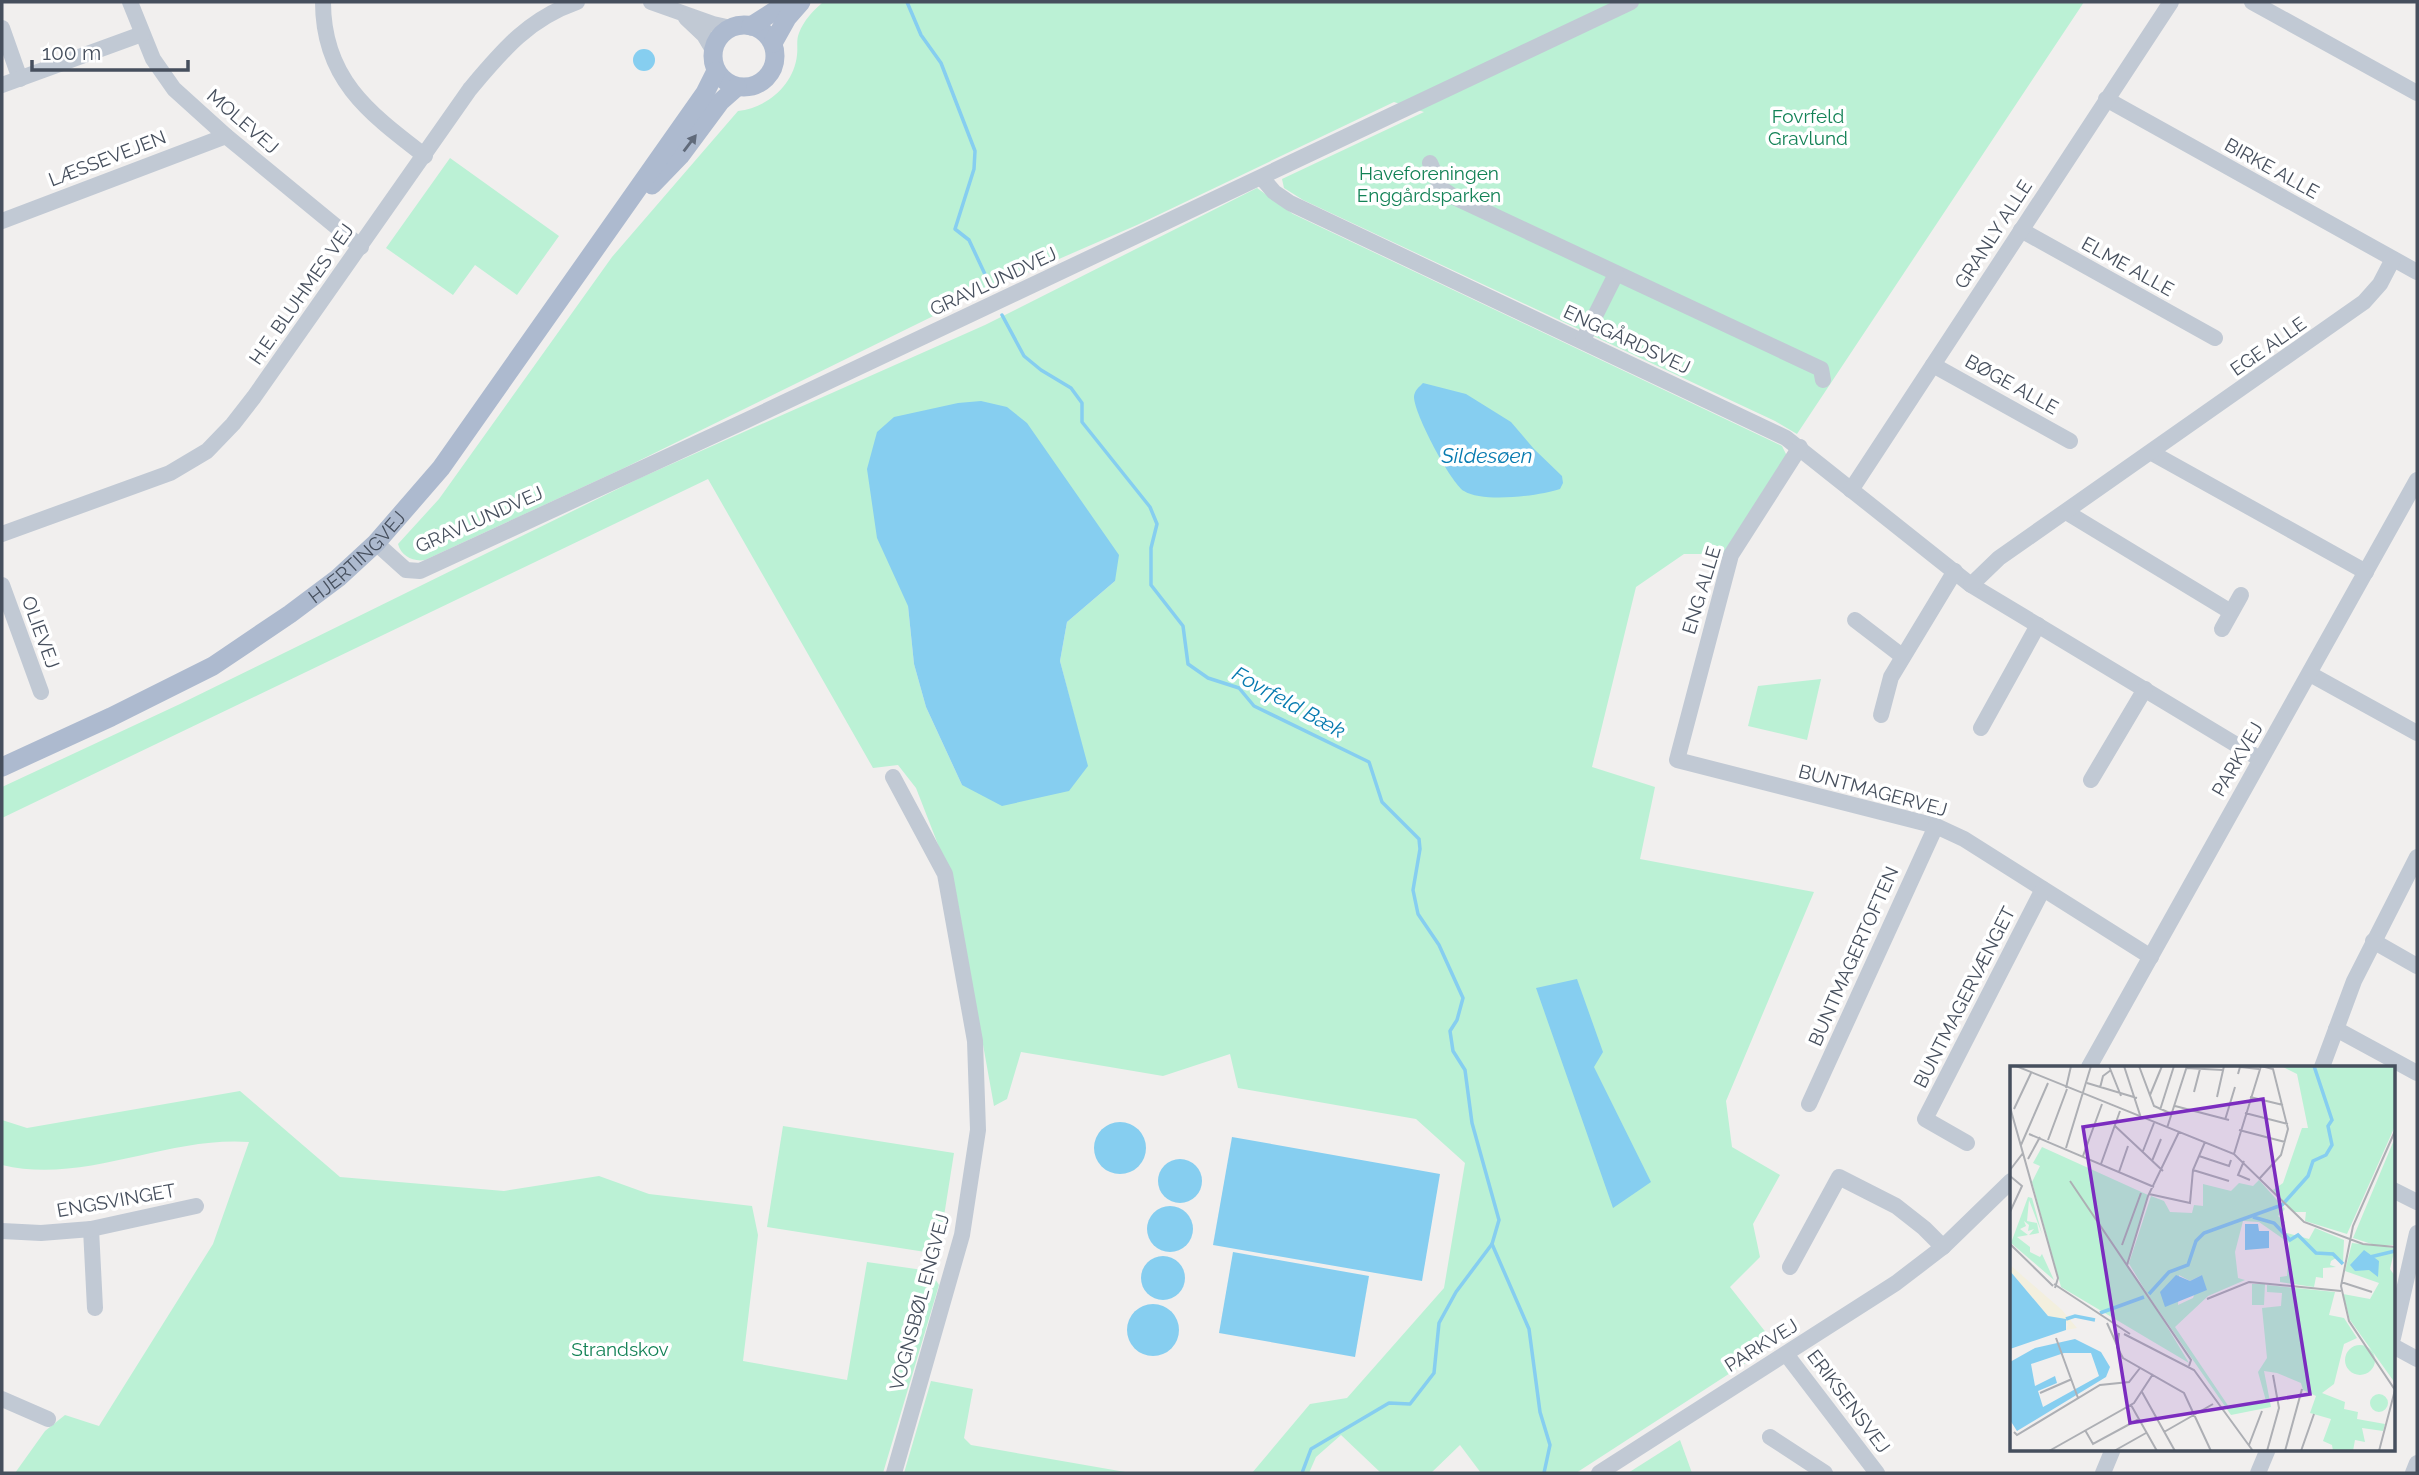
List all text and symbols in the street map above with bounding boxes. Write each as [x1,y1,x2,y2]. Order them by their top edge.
scale bar [32,28,187,72]
text: 100 m [42,40,101,65]
street label: MOLEVEJ [203,84,283,158]
park label: Fovrfeld Gravlund [1768,105,1848,149]
street label: LÆSSEVEJEN [45,126,169,190]
street label: BIRKE ALLE [2221,133,2323,203]
one-way arrow [683,134,697,152]
park label: Haveforeningen Enggårdsparken [1357,162,1501,206]
street label: GRANLY ALLE [1950,176,2036,292]
street label: H.E. BLUHMES VEJ [244,219,358,369]
street label: ELME ALLE [2078,232,2178,300]
street label: GRAVLUNDVEJ [926,242,1060,320]
street label: ENGGÅRDSVEJ [1560,300,1694,378]
street label: EGE ALLE [2226,312,2310,380]
street label: BØGE ALLE [1962,349,2062,419]
water label: Sildesøen [1441,443,1532,468]
street label: GRAVLUNDVEJ [412,481,546,557]
street label: HJERTINGVEJ [304,506,410,607]
street label: ENG ALLE [1677,543,1725,637]
street label: OLIEVEJ [18,593,64,671]
water label: Fovrfeld Bæk [1228,661,1350,743]
street label: PARKVEJ [2207,718,2267,800]
street label: BUNTMAGERVEJ [1796,760,1950,820]
street label: BUNTMAGERTOFTEN [1803,863,1903,1049]
street label: BUNTMAGERVÆNGET [1909,902,2019,1091]
inset map [2010,1066,2394,1450]
street label: ENGSVINGET [55,1179,177,1221]
street label: VOGNSBØL ENGVEJ [885,1211,953,1393]
street label: PARKVEJ [1720,1314,1802,1376]
park label: Strandskov [571,1338,669,1360]
street label: ERIKSENSVEJ [1803,1345,1895,1457]

